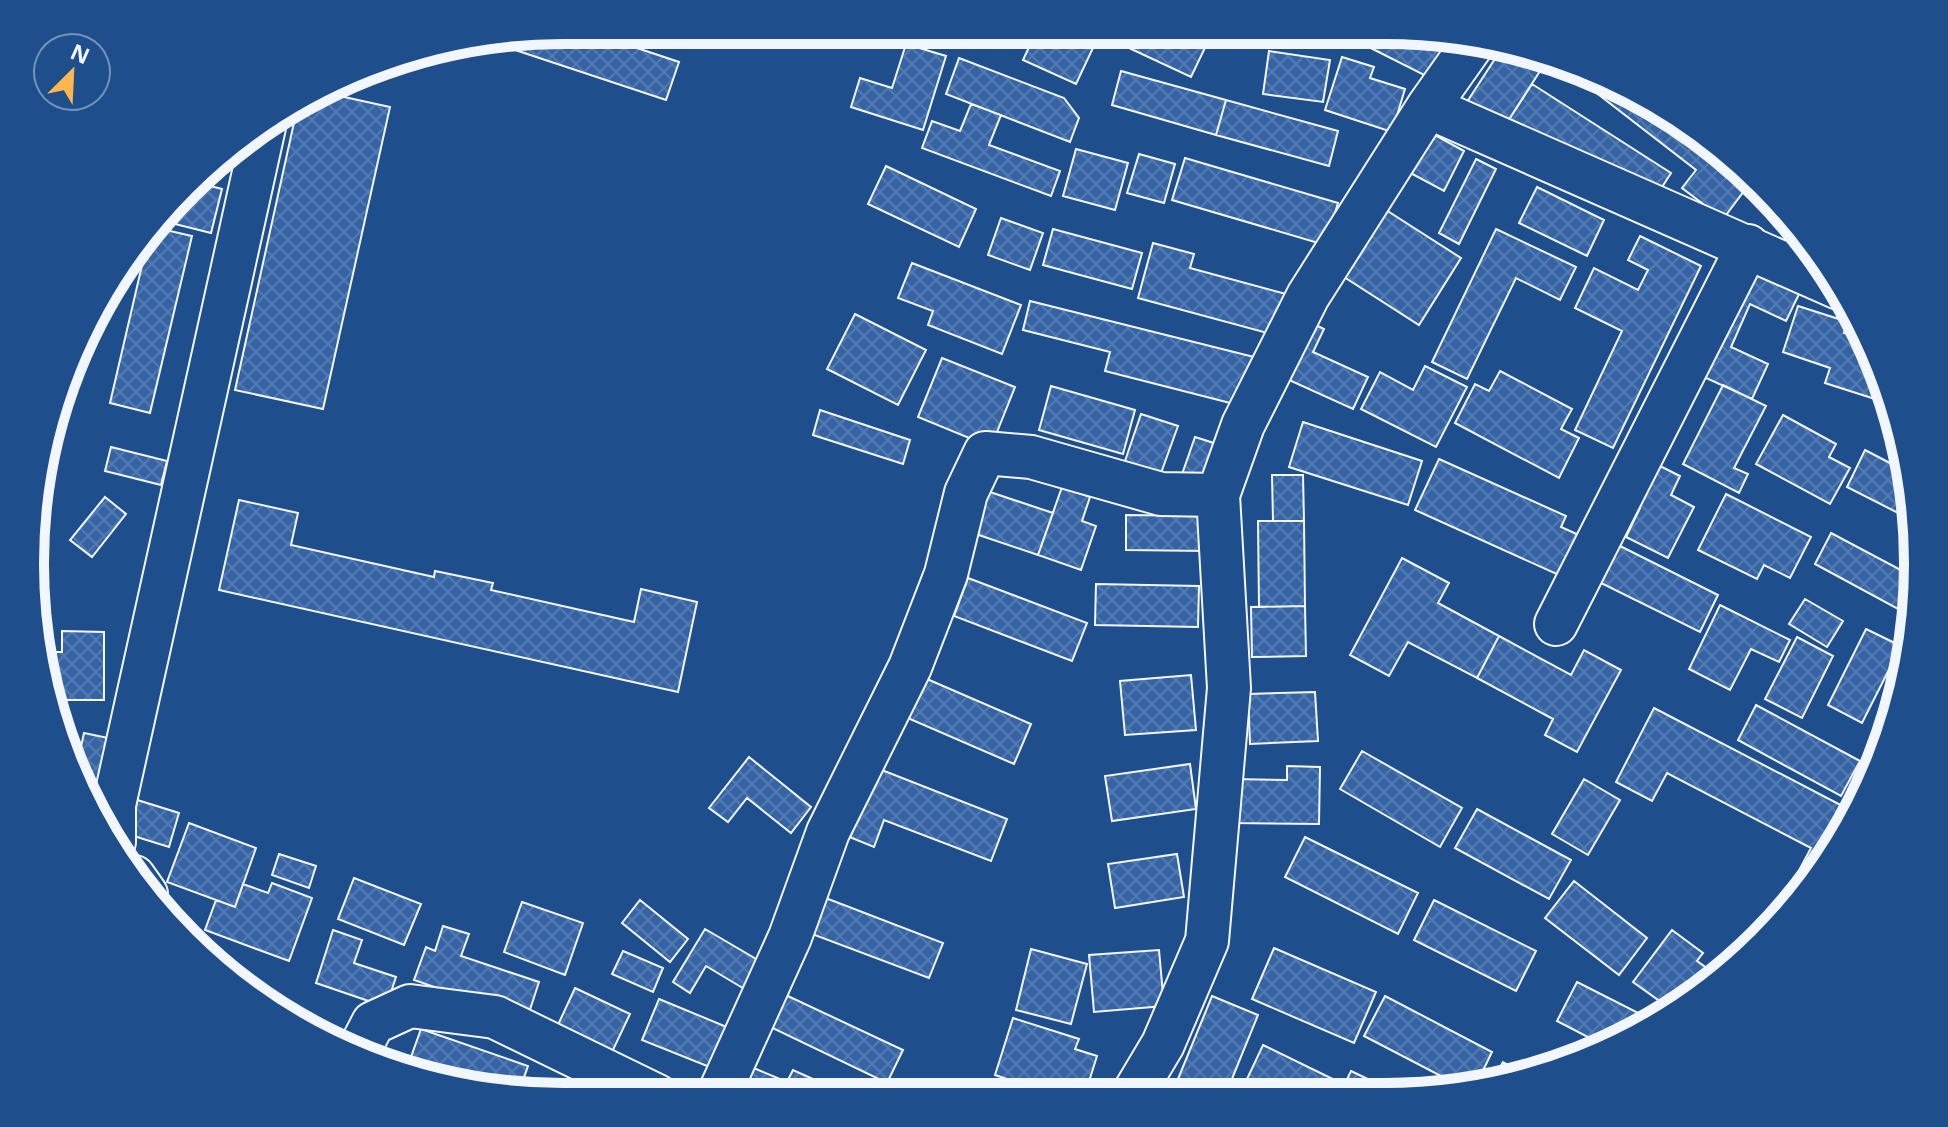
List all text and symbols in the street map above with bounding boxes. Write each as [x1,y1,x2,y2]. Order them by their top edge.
north arrow [32,32,112,112]
text: N [66,35,95,70]

